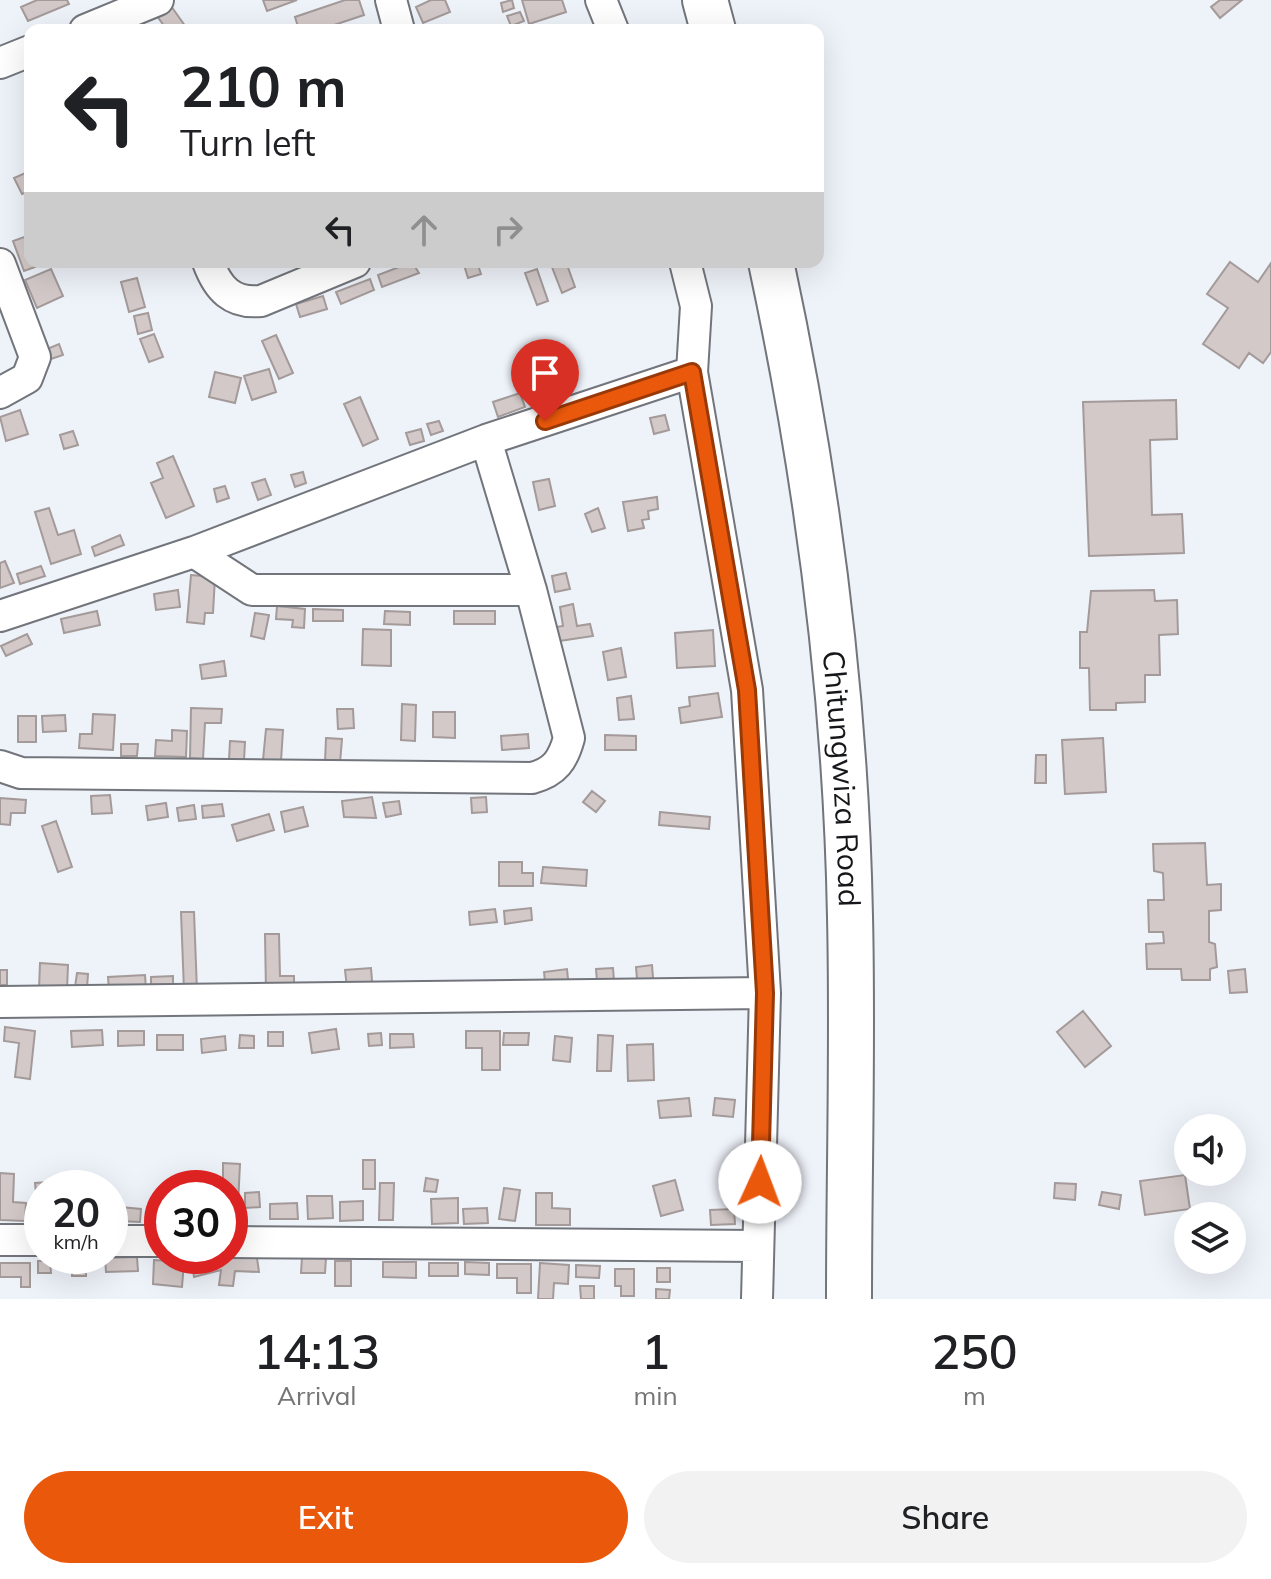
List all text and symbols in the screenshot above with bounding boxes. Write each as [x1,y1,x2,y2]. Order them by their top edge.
text: 210 m [180,51,347,121]
icon: left [48,56,152,160]
text: Turn left [180,120,316,165]
icon: left [318,208,362,252]
icon: ahead [402,208,446,252]
icon: right [486,208,530,252]
pin [511,339,579,421]
icon: arrive [523,351,567,395]
street label: Chitungwiza Road [815,649,869,907]
map controls [1174,1114,1246,1274]
button: sound [1174,1114,1246,1186]
position arrow [718,1140,802,1224]
speed limit sign: 30 [144,1170,248,1274]
text: 20 [52,1187,100,1237]
button: layers [1174,1202,1246,1274]
text: km/h [53,1229,99,1254]
text: 14:13 [253,1321,380,1381]
text: 1 [641,1321,670,1381]
text: 250 [931,1321,1018,1381]
text: Arrival [277,1379,356,1412]
text: min [633,1379,678,1412]
text: m [963,1379,986,1412]
button: Exit [24,1471,628,1563]
button: Share [644,1471,1247,1563]

